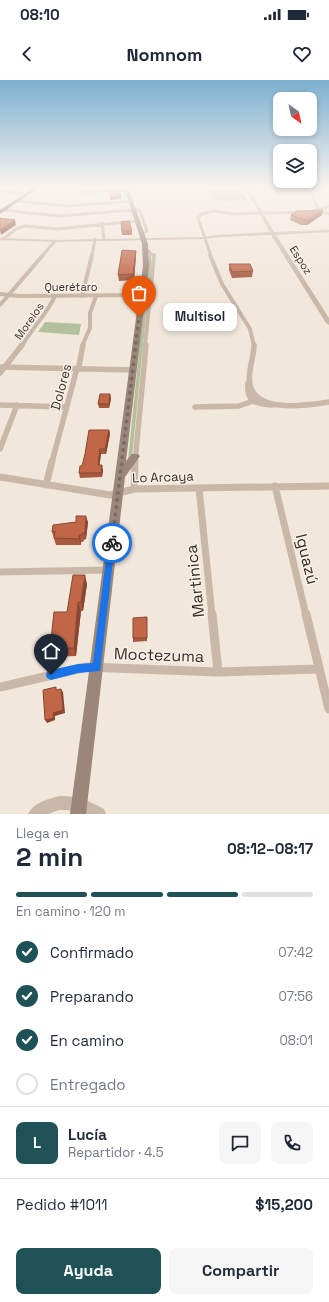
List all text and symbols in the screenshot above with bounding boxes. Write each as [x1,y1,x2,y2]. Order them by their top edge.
text: 08:10 [20,5,60,24]
icon: back [16,43,38,65]
text: Nomnom [127,43,202,66]
icon: heart [291,43,313,65]
north arrow [273,92,317,136]
map controls [273,92,317,188]
button: layers [273,144,317,188]
street label: Espoz [287,243,315,277]
pin [122,276,156,317]
street label: Querétaro [45,280,98,294]
icon: bag [128,282,150,304]
street label: Morelos [11,300,47,342]
callout: Multisol [163,303,237,331]
text: Multisol [175,308,225,325]
street label: Dolores [47,362,75,412]
street label: Lo Arcaya [132,467,195,487]
courier [92,523,132,563]
icon: bike [101,532,123,554]
street label: Iguazú [291,532,323,586]
street label: Martinica [181,544,209,618]
pin [34,634,68,675]
icon: home [40,640,62,662]
street label: Moctezuma [113,643,205,667]
text: Llega en [16,825,69,842]
text: 08:12–08:17 [227,839,313,858]
text: 2 min [16,840,83,874]
text: En camino · 120 m [16,903,126,920]
icon: check [16,941,38,963]
text: Confirmado [50,943,134,962]
text: 07:42 [278,944,313,961]
icon: check [16,985,38,1007]
text: Preparando [50,987,134,1006]
text: 07:56 [279,988,313,1005]
icon: check [16,1029,38,1051]
text: En camino [50,1031,124,1050]
text: 08:01 [280,1032,313,1049]
text: Entregado [50,1075,126,1094]
button: chat [219,1122,261,1164]
button: phone [271,1122,313,1164]
text: Lucía [68,1125,107,1144]
text: L [33,1133,41,1152]
text: Repartidor · 4.5 [68,1144,163,1161]
text: Pedido #1011 [16,1195,108,1214]
text: $15,200 [255,1195,313,1214]
button: Ayuda [16,1248,161,1294]
button: Compartir [169,1248,313,1294]

